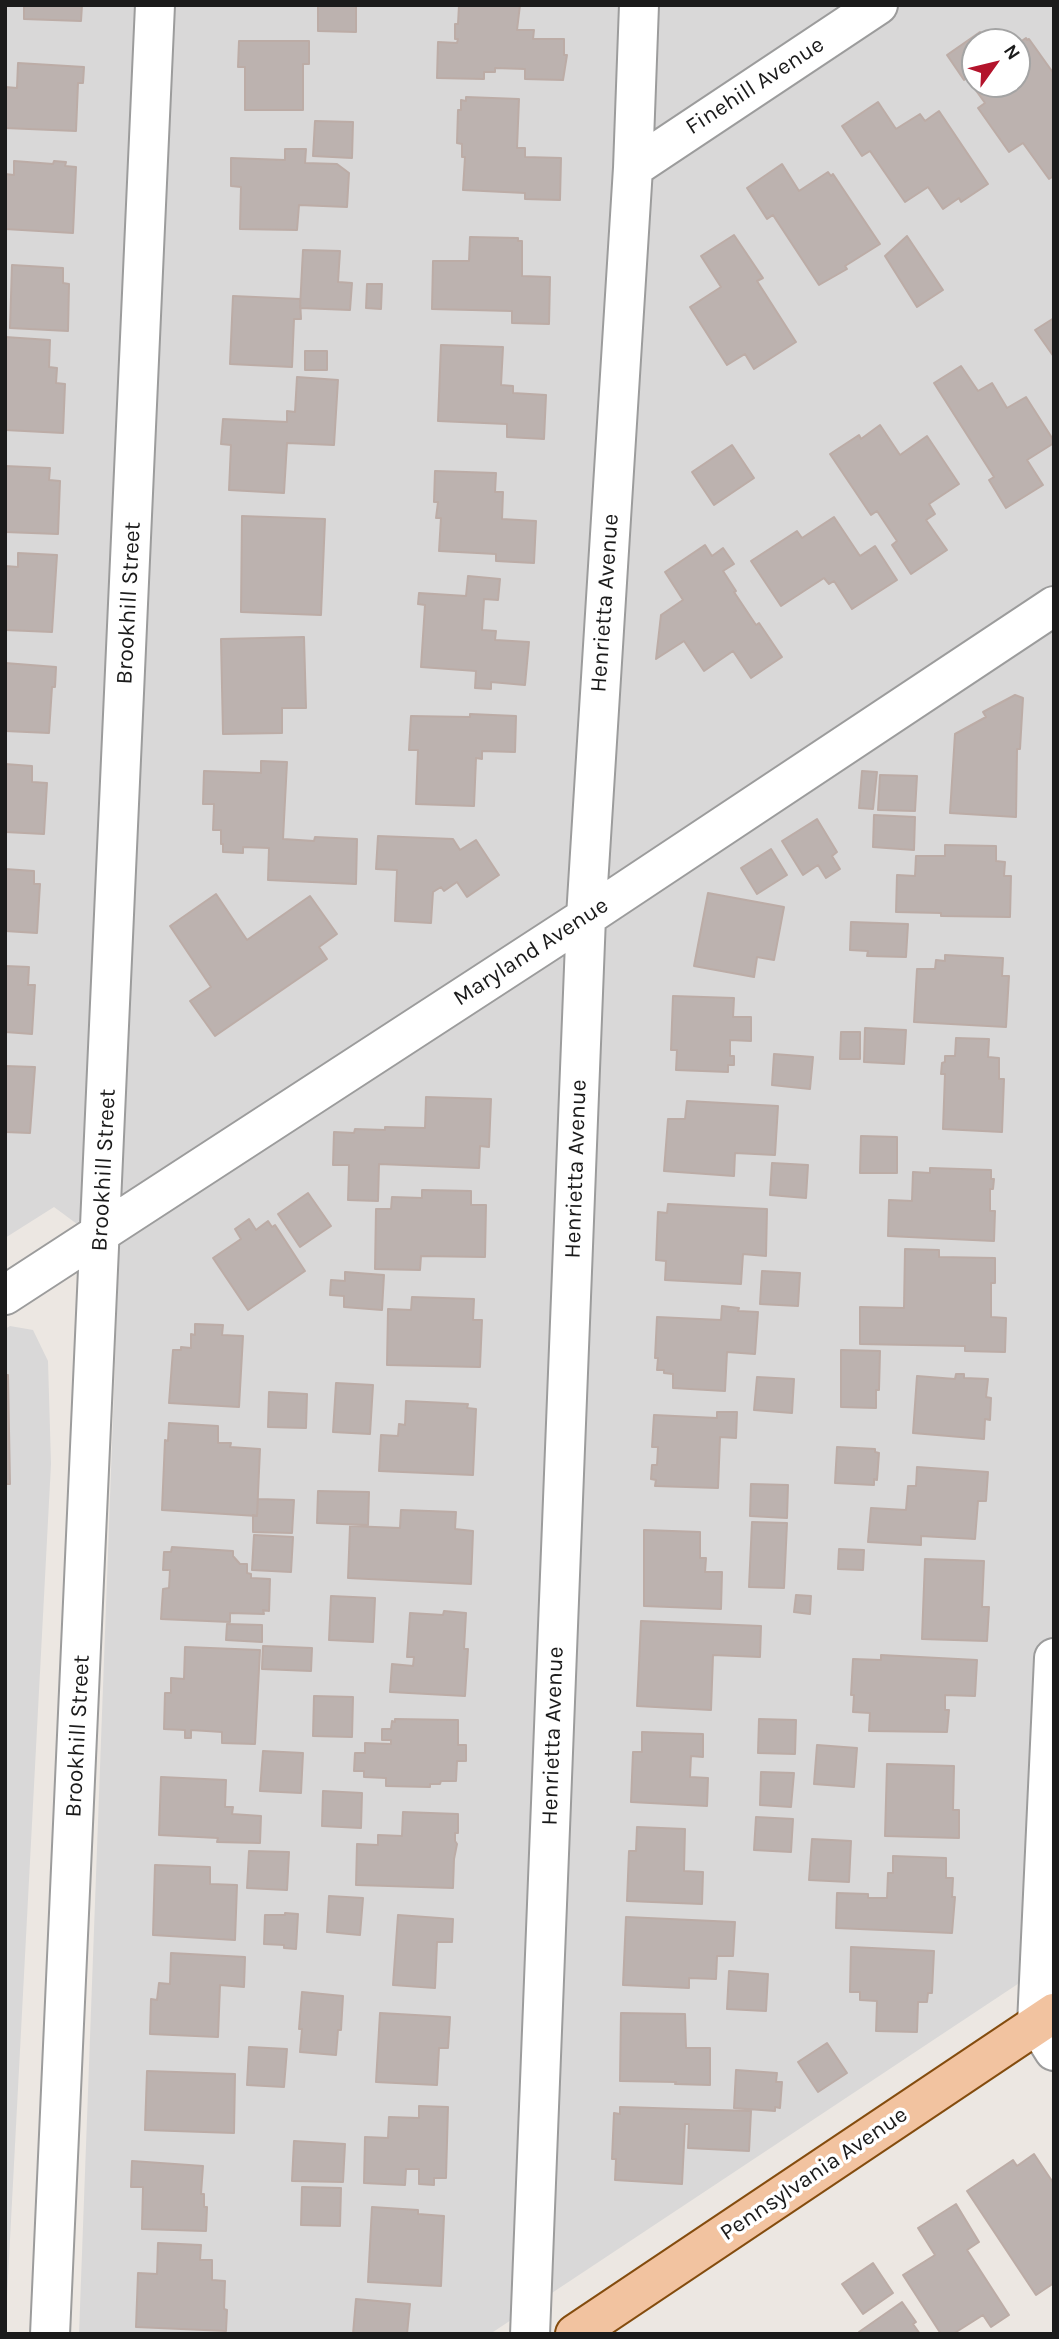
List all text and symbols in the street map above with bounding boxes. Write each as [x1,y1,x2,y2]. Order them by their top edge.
north arrow [961,28,1031,98]
street label: Finehill Avenue [681,31,829,141]
text: N [999,41,1025,64]
street label: Henrietta Avenue [585,513,625,693]
street label: Brookhill Street [111,521,147,685]
street label: Maryland Avenue [448,892,614,1012]
street label: Henrietta Avenue [559,1079,593,1259]
street label: Brookhill Street [86,1088,122,1252]
street label: Henrietta Avenue [536,1646,570,1826]
street label: Brookhill Street [60,1654,96,1818]
street label: Pennsylvania Avenue [715,2101,913,2247]

